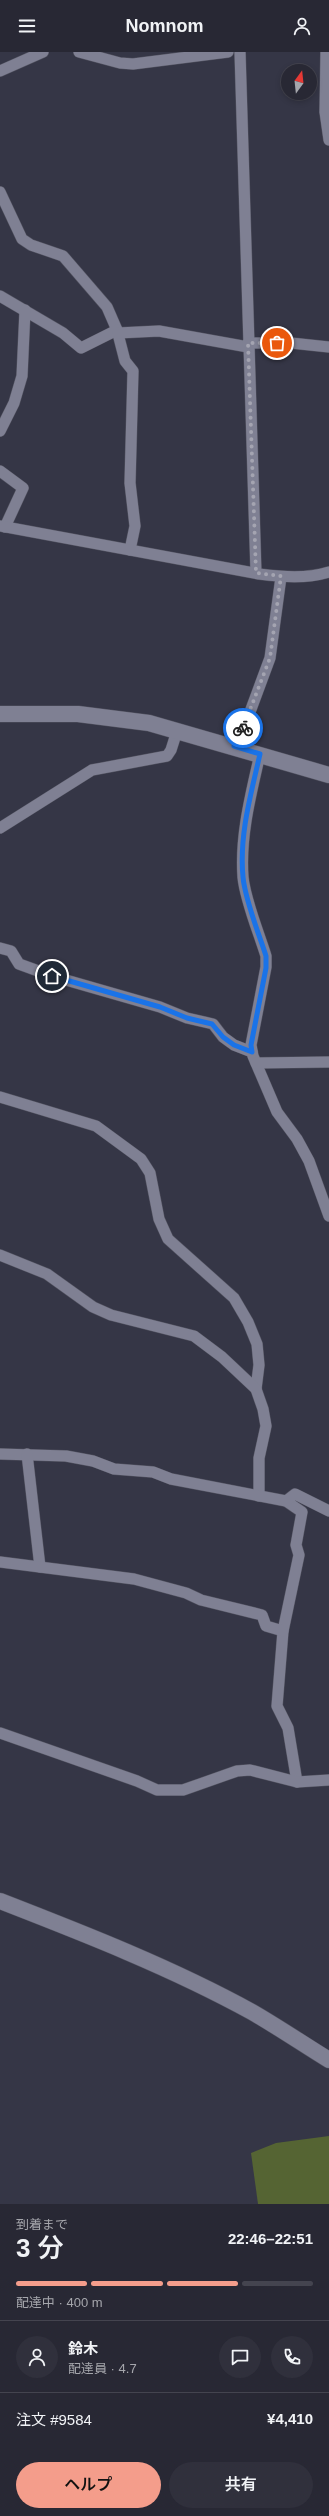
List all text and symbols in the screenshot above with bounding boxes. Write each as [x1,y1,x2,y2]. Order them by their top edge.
icon: menu [16,15,38,37]
icon: person [291,15,313,37]
text: Nomnom [126,16,204,36]
north arrow [281,64,317,100]
map controls [281,64,317,100]
pin [260,326,294,360]
icon: bag [266,332,288,354]
courier [223,708,263,748]
icon: bike [232,717,254,739]
pin [35,959,69,993]
icon: home [41,965,63,987]
text: 到着まで [16,2217,68,2232]
text: 22:46–22:51 [228,2230,313,2247]
text: 3 分 [16,2233,64,2263]
text: 配達中 · 400 m [16,2295,103,2310]
button: person [16,2336,58,2378]
button: chat [219,2336,261,2378]
button: phone [271,2336,313,2378]
text: 鈴木 [68,2340,98,2357]
text: 配達員 · 4.7 [68,2361,137,2376]
text: ¥4,410 [267,2410,313,2427]
text: 注文 #9584 [16,2411,92,2428]
button: ヘルプ [16,2462,161,2508]
button: 共有 [169,2462,313,2508]

